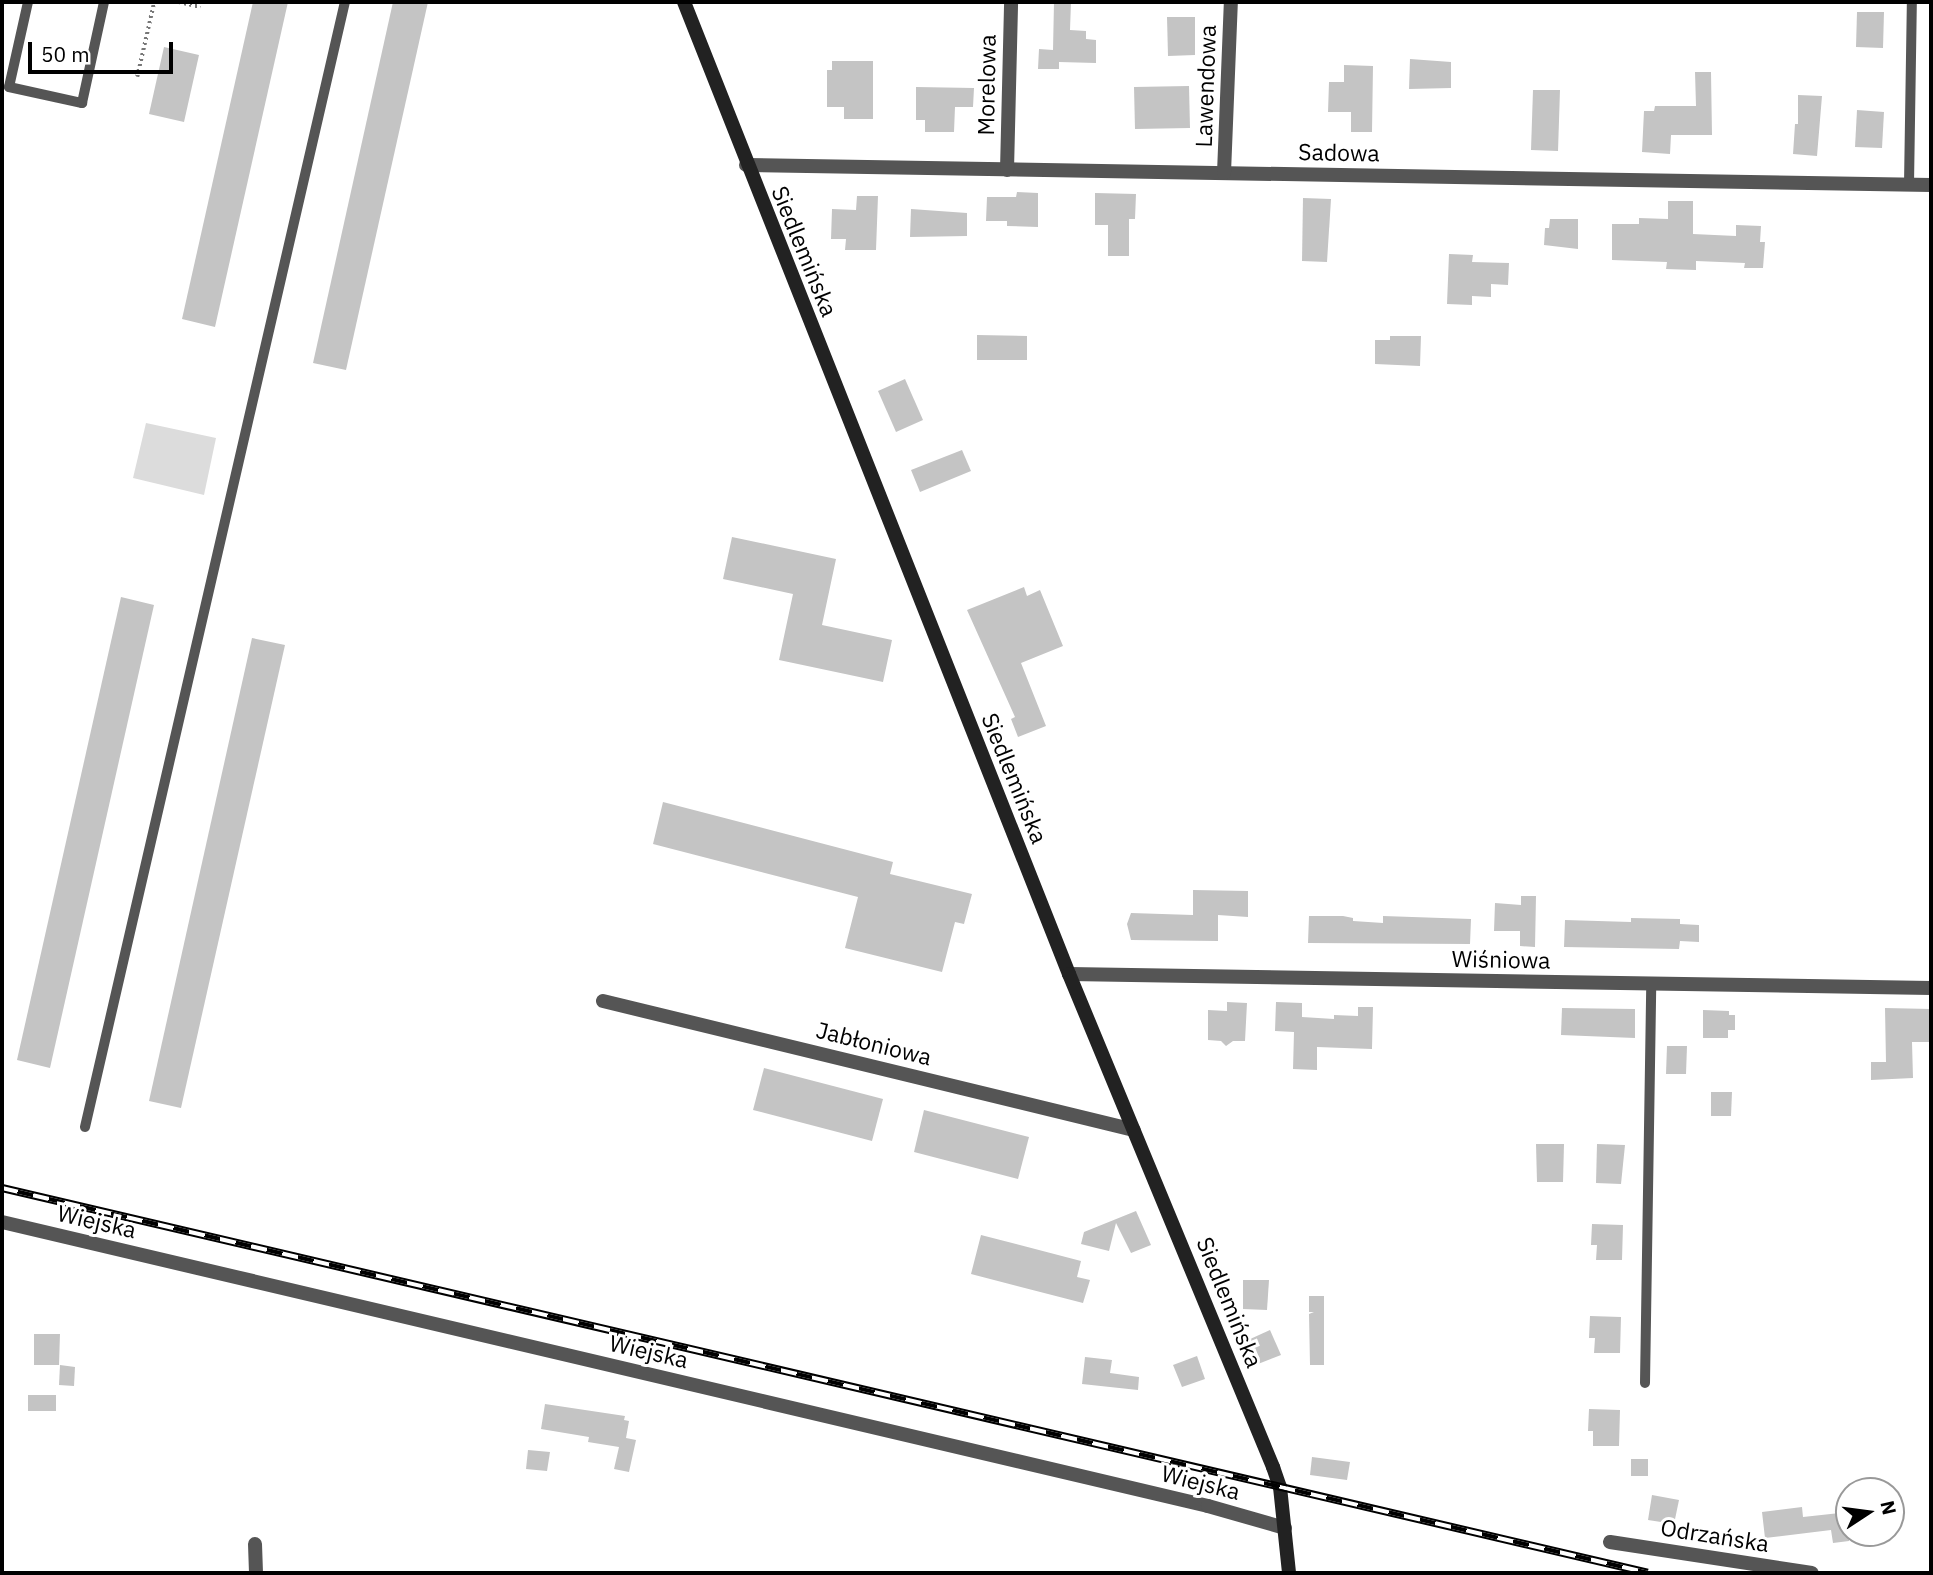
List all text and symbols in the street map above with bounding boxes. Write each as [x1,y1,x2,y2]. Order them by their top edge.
street label: Lawendowa [1189,24,1221,148]
scale bar [32,28,177,72]
street label: Morelowa [971,34,1001,136]
text: 50 m [41,40,90,68]
street label: Sadowa [1298,137,1380,167]
street label: Siedlemińska [766,182,844,320]
street label: Siedlemińska [976,709,1054,847]
street label: Wiśniowa [1451,944,1551,974]
street label: Jabłoniowa [813,1015,935,1071]
street label: Wiejska [55,1199,139,1243]
street label: Siedlemińska [1191,1233,1269,1371]
street label: Wiejska [607,1329,691,1373]
street label: Wiejska [1159,1459,1243,1505]
north arrow [1835,1477,1905,1547]
text: N [1875,1498,1902,1517]
street label: Odrzańska [1659,1513,1771,1557]

